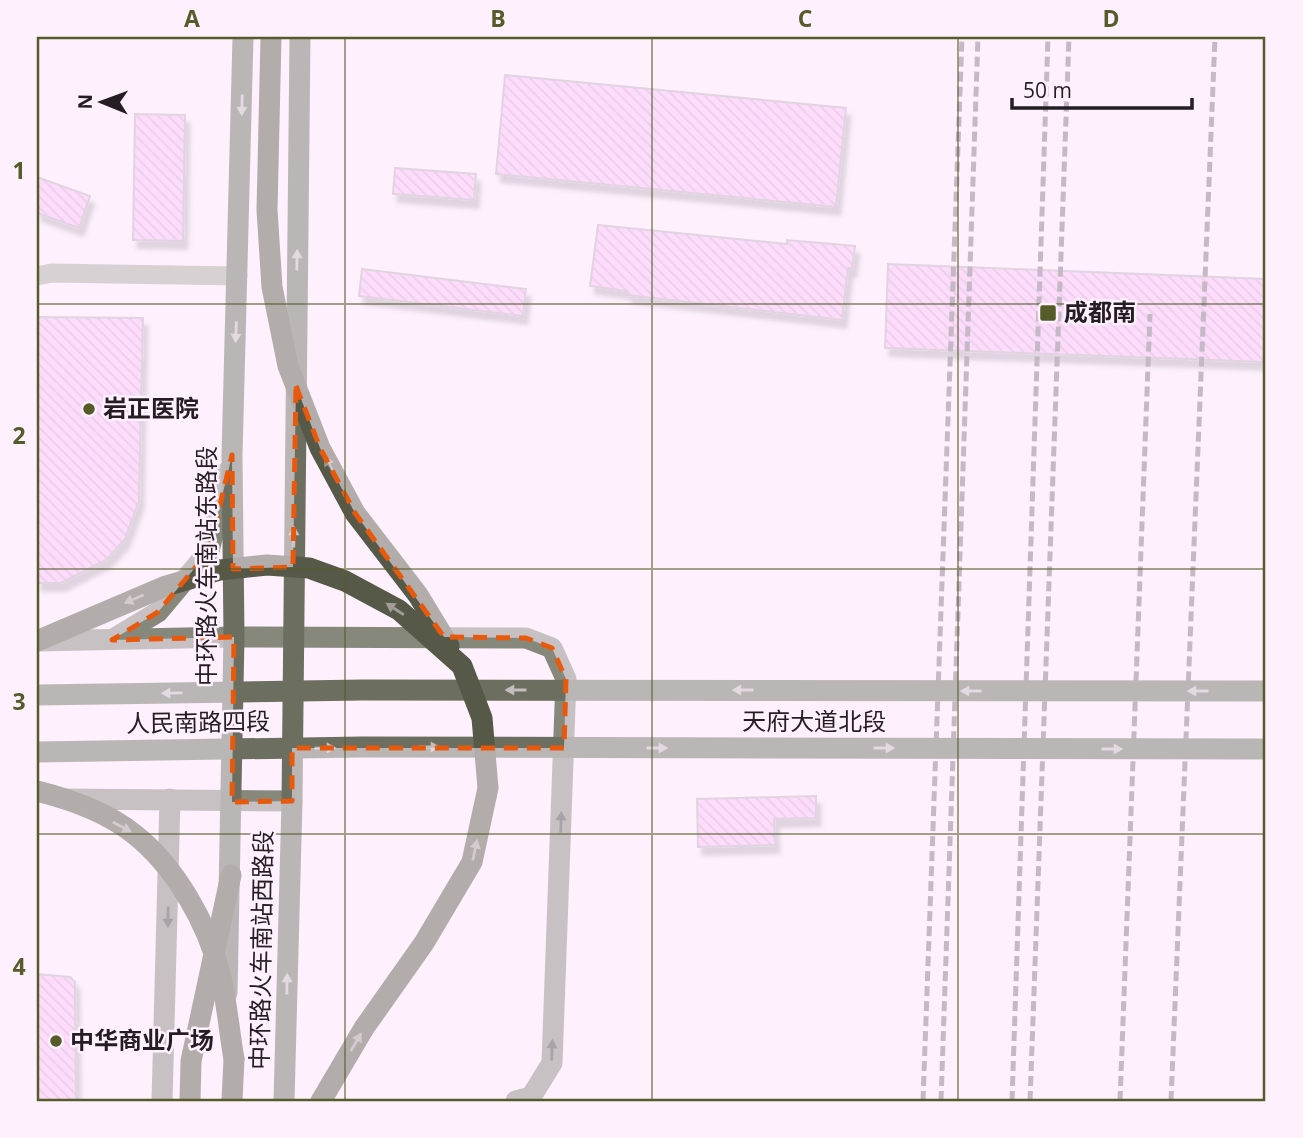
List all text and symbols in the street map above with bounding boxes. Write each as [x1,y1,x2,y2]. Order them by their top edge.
text: A [184,2,200,34]
text: B [490,2,506,34]
text: C [798,2,812,34]
text: D [1102,2,1120,34]
north arrow [66,66,136,136]
scale bar [1012,66,1193,110]
text: 50 m [1023,76,1072,104]
text: N [72,94,98,110]
one-way arrow [236,94,248,116]
text: 1 [12,154,26,186]
one-way arrow [291,249,303,271]
place label: 成都南 [1064,295,1136,328]
marker: 成都南 [1038,303,1058,323]
one-way arrow [230,322,242,344]
place label: 岩正医院 [103,391,199,424]
marker: 岩正医院 [81,401,97,417]
text: 2 [12,419,26,451]
street label: 中环路火车南站东路段 [189,446,222,686]
one-way arrow [324,457,336,476]
one-way arrow [288,525,300,547]
one-way arrow [124,593,144,605]
one-way arrow [385,603,405,616]
one-way arrow [504,684,526,696]
one-way arrow [732,684,754,696]
text: 3 [12,685,26,717]
one-way arrow [959,685,981,697]
one-way arrow [1187,685,1209,697]
one-way arrow [160,687,182,699]
street label: 人民南路四段 [126,704,270,739]
street label: 天府大道北段 [742,704,886,737]
one-way arrow [418,741,440,753]
one-way arrow [315,742,337,753]
one-way arrow [646,742,668,754]
one-way arrow [873,742,895,754]
one-way arrow [1101,743,1123,755]
one-way arrow [555,811,566,833]
one-way arrow [112,820,132,832]
street label: 中环路火车南站西路段 [242,830,279,1070]
one-way arrow [469,839,480,861]
one-way arrow [162,906,174,928]
text: 4 [12,950,26,982]
one-way arrow [282,973,293,995]
place label: 中华商业广场 [70,1023,214,1056]
marker: 中华商业广场 [48,1033,64,1049]
one-way arrow [349,1033,362,1052]
one-way arrow [547,1038,558,1060]

